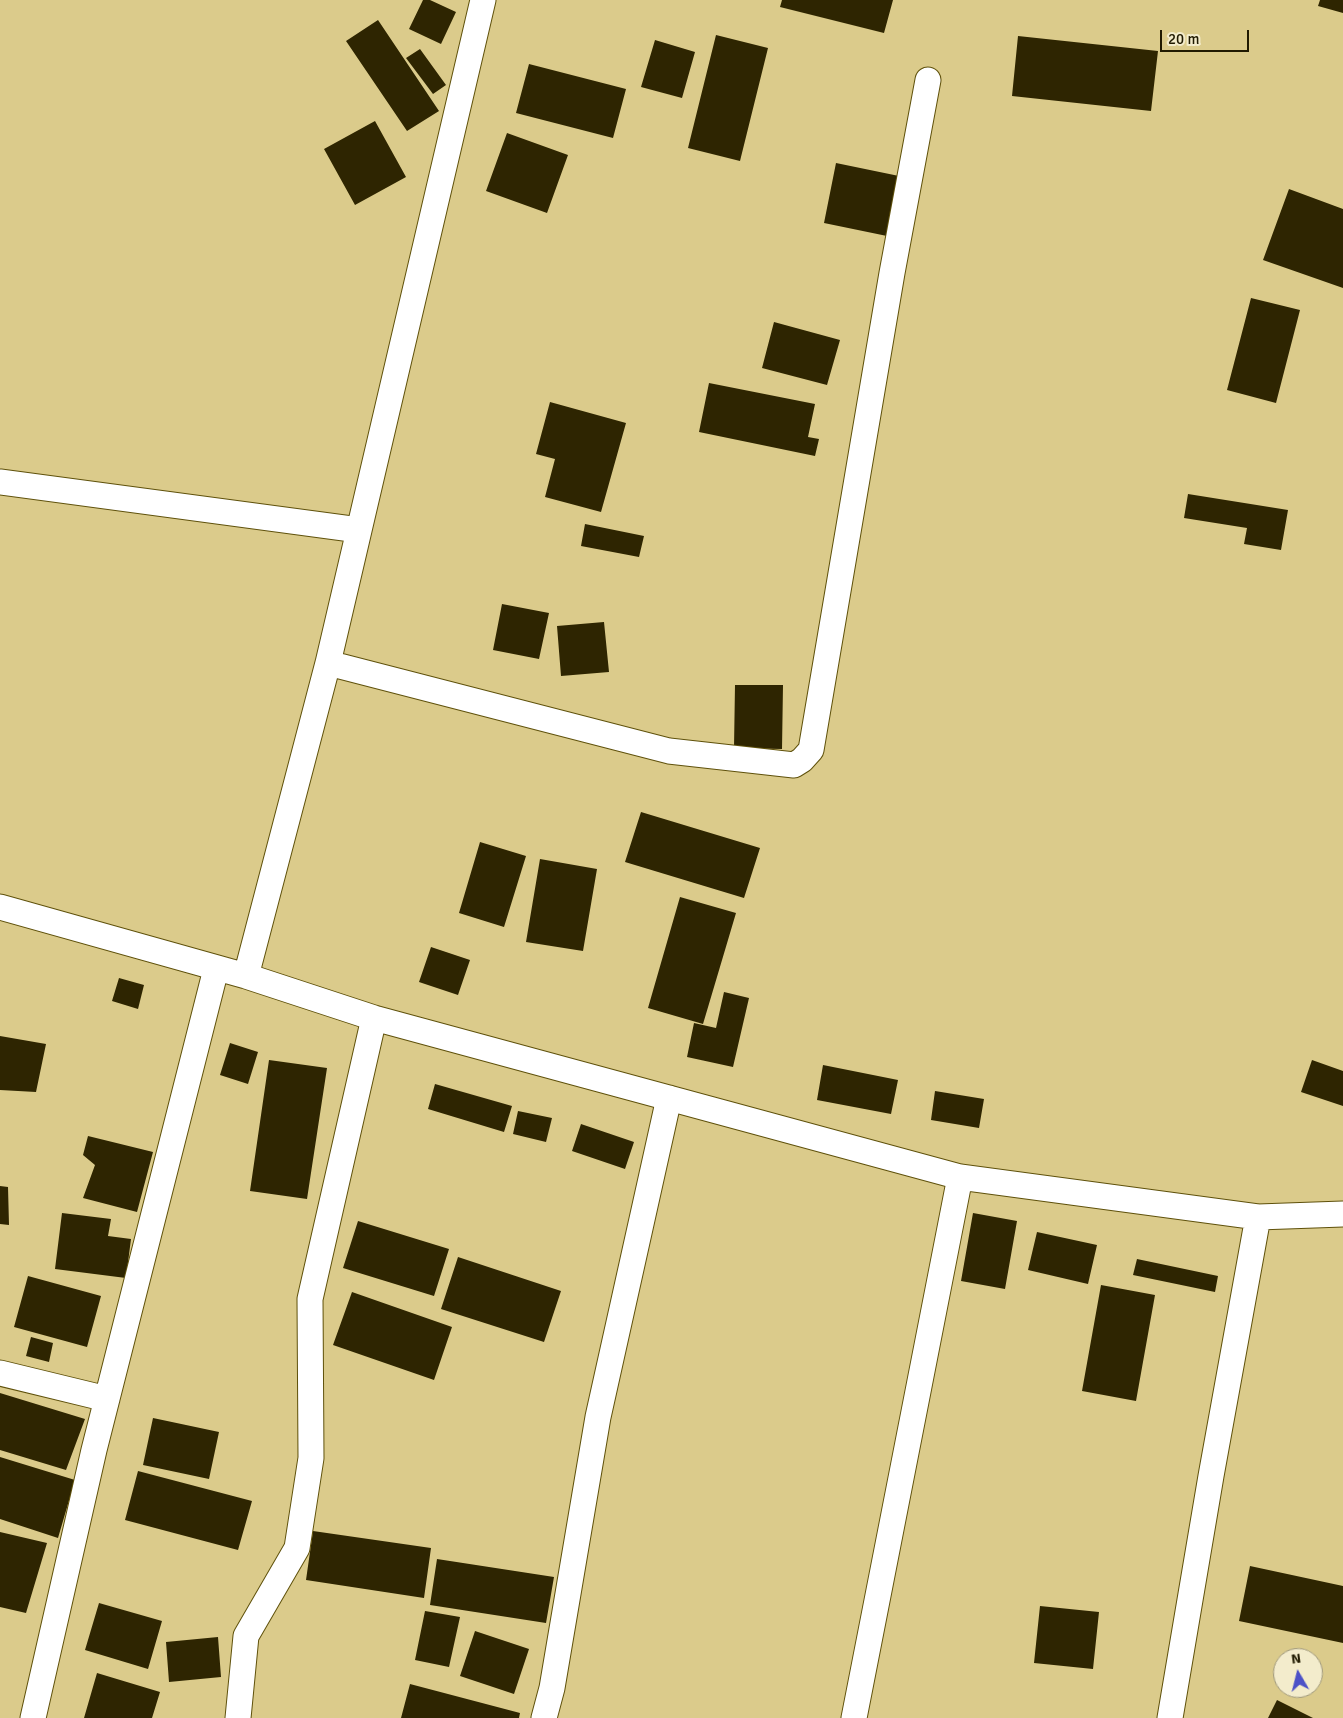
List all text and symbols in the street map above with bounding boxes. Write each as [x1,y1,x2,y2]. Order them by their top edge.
scale bar [1163,20,1252,52]
text: 20 m [1168,30,1199,48]
north arrow [1273,1648,1323,1698]
text: N [1290,1650,1302,1668]

